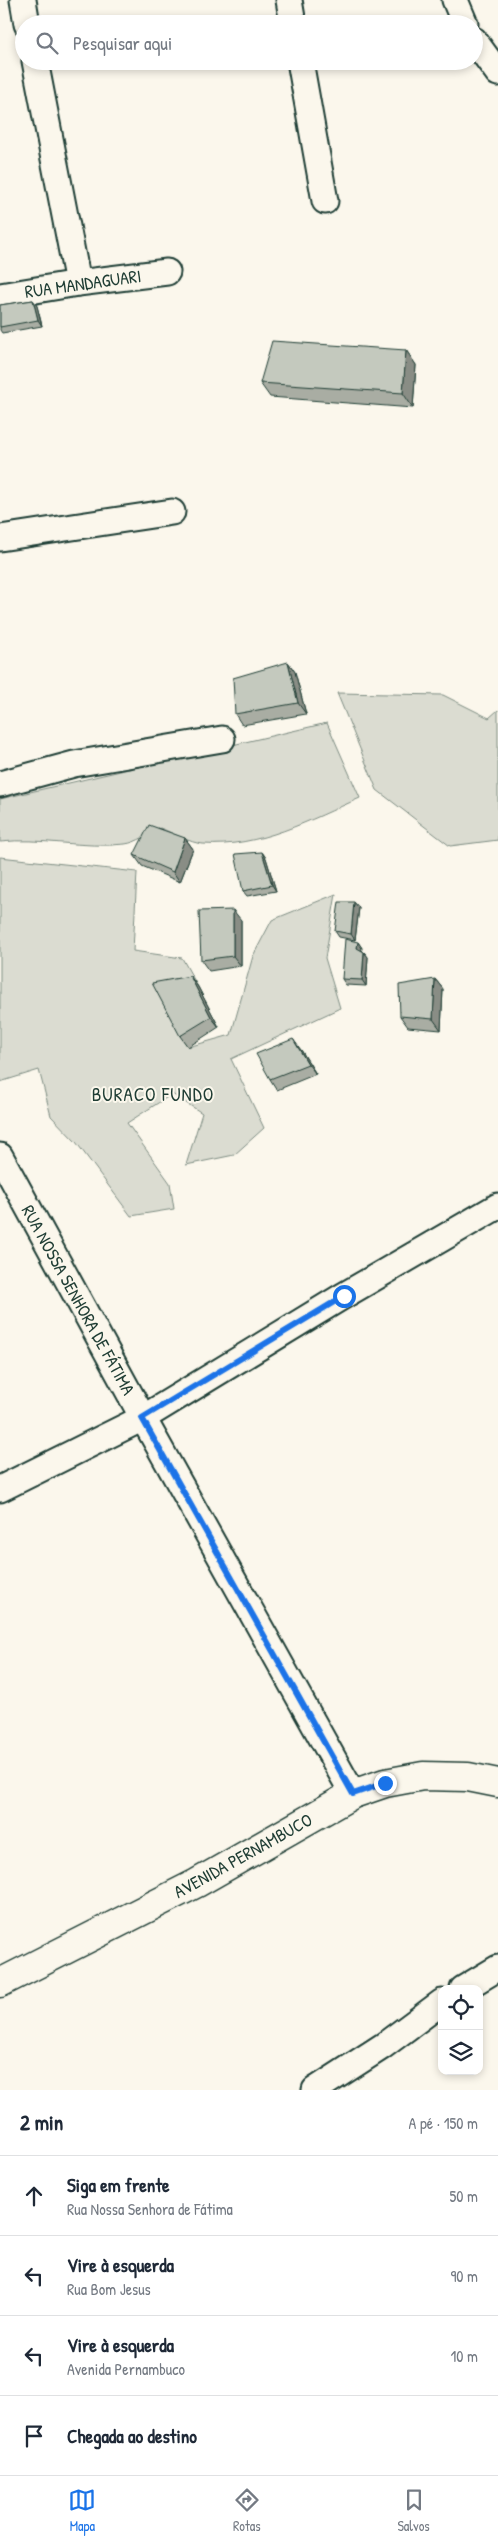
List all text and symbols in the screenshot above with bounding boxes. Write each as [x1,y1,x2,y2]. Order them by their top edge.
search box [15,15,483,70]
icon: search [33,29,61,57]
text: Pesquisar aqui [73,30,172,56]
street label: RUA MANDAGUARI [23,263,143,304]
district label: BURACO FUNDO [92,1081,214,1107]
street label: RUA NOSSA SENHORA DE FÁTIMA [16,1200,141,1399]
route start [333,1285,356,1308]
route end [374,1772,397,1795]
street label: AVENIDA PERNAMBUCO [169,1807,317,1904]
map controls [438,1985,483,2075]
button: locate [438,1985,483,2030]
button: layers [438,2030,483,2075]
text: 2 min [20,2108,63,2137]
text: A pé · 150 m [408,2112,478,2134]
text: Siga em frente [67,2172,170,2198]
icon: ahead [20,2182,48,2210]
text: 50 m [450,2185,478,2207]
text: Rua Nossa Senhora de Fátima [67,2198,233,2220]
text: Vire à esquerda [67,2252,174,2278]
icon: left [20,2262,48,2290]
text: 90 m [450,2265,478,2287]
text: Rua Bom Jesus [67,2278,151,2300]
text: Vire à esquerda [67,2332,174,2358]
icon: left [20,2342,48,2370]
text: 10 m [450,2345,478,2367]
text: Avenida Pernambuco [67,2358,185,2380]
icon: arrive [20,2422,48,2450]
text: Chegada ao destino [67,2423,197,2449]
tab: Mapa [68,2486,96,2535]
tab: Rotas [233,2486,261,2535]
tab: Salvos [397,2486,430,2535]

